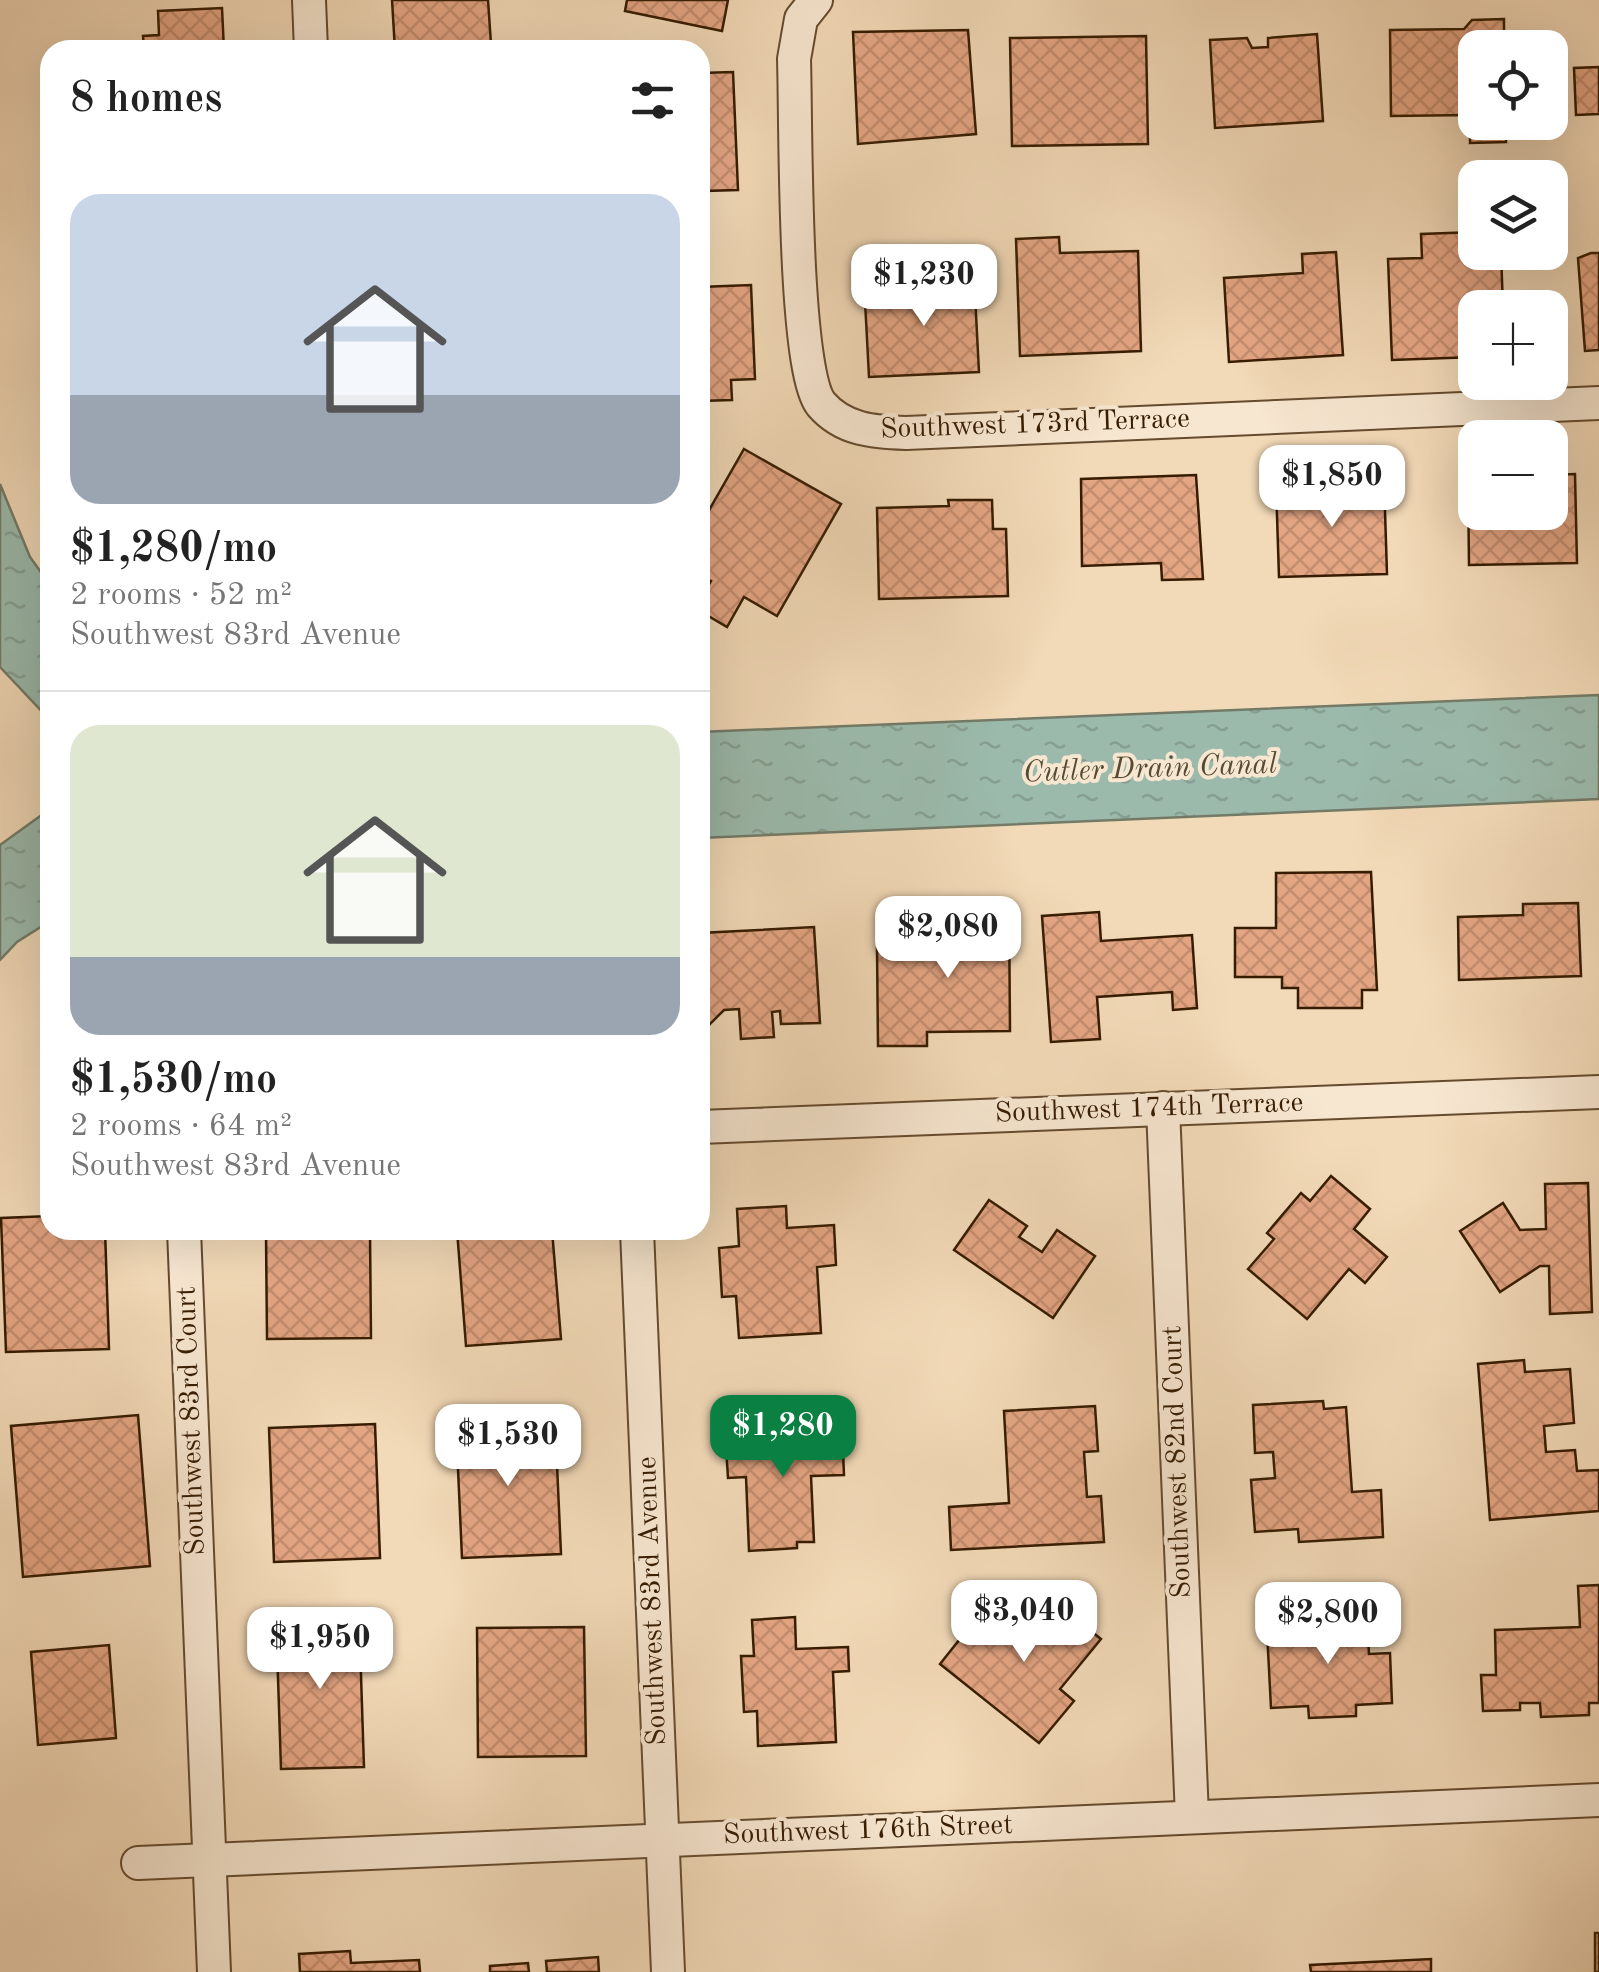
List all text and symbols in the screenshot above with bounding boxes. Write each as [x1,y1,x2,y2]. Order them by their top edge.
map controls [1458,30,1568,530]
button: locate [1458,30,1568,140]
icon: filters [625,73,680,128]
text: 8 homes [70,79,222,121]
button: layers [1458,160,1568,270]
pin: $1,230 [843,244,1005,329]
icon: home [285,259,465,439]
text: $1,230 [873,260,975,292]
button: + [1458,290,1568,400]
street label: Southwest 173rd Terrace [880,406,1190,444]
button: − [1458,420,1568,530]
pin: $1,850 [1251,445,1413,530]
text: $1,850 [1281,461,1383,493]
text: $1,280/mo [70,529,277,571]
text: 2 rooms · 52 m² [70,580,292,612]
text: Southwest 83rd Avenue [70,620,401,652]
water label: Cutler Drain Canal [1022,750,1278,788]
icon: home [285,790,465,970]
pin: $2,080 [867,896,1029,981]
text: $2,080 [897,912,999,944]
text: $1,530/mo [70,1060,277,1102]
street label: Southwest 174th Terrace [994,1090,1304,1128]
text: 2 rooms · 64 m² [70,1111,292,1143]
text: Southwest 83rd Avenue [70,1151,401,1183]
street label: Southwest 83rd Court [173,1286,211,1556]
street label: Southwest 82nd Court [1159,1325,1197,1599]
pin: $1,280 [702,1395,864,1480]
pin: $1,530 [427,1404,589,1489]
text: $1,280 [732,1411,834,1443]
text: $1,530 [457,1420,559,1452]
street label: Southwest 83rd Avenue [634,1456,672,1746]
pin: $3,040 [943,1580,1105,1665]
pin: $2,800 [1247,1582,1409,1667]
text: $3,040 [973,1596,1075,1628]
text: $2,800 [1277,1598,1379,1630]
pin: $1,950 [239,1607,401,1692]
text: $1,950 [269,1623,371,1655]
street label: Southwest 176th Street [723,1812,1013,1850]

